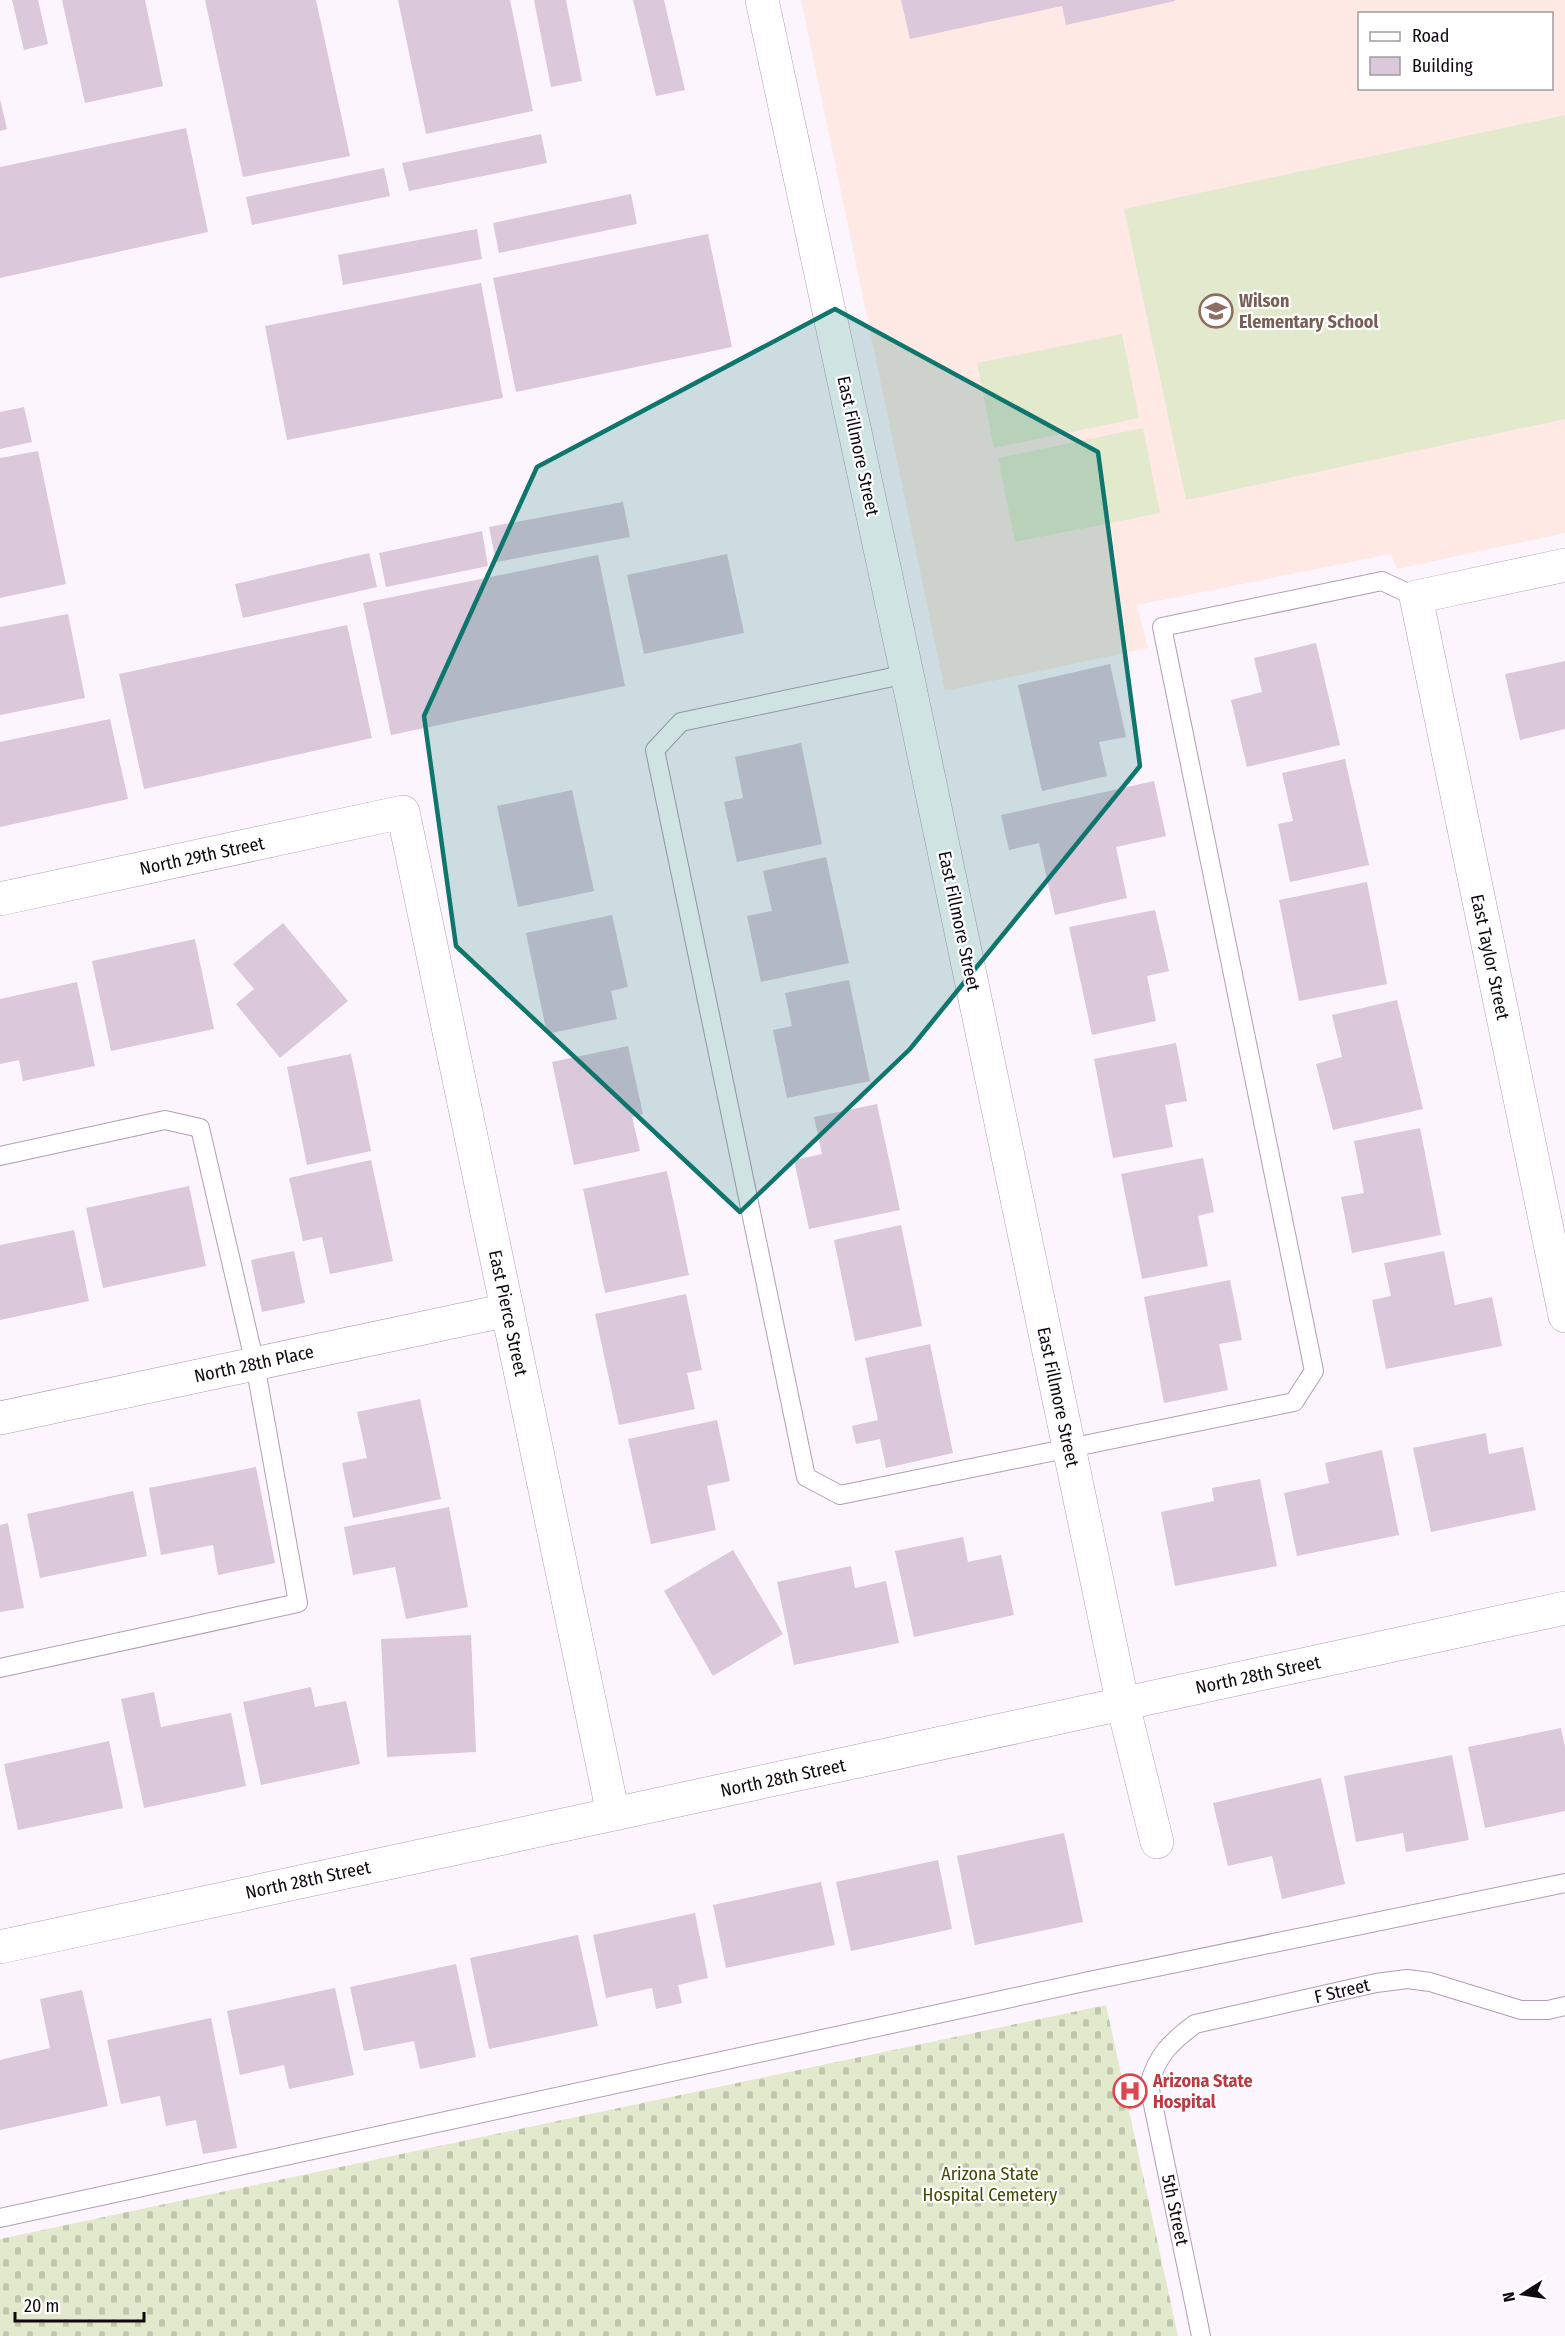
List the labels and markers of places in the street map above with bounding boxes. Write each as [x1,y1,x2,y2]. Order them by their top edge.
place label: Wilson Elementary School [1239,290,1378,333]
school or university icon: Wilson Elementary School [1198,293,1234,329]
place label: Arizona State Hospital [1152,2070,1253,2113]
hospital icon: Arizona State Hospital [1112,2073,1148,2109]

